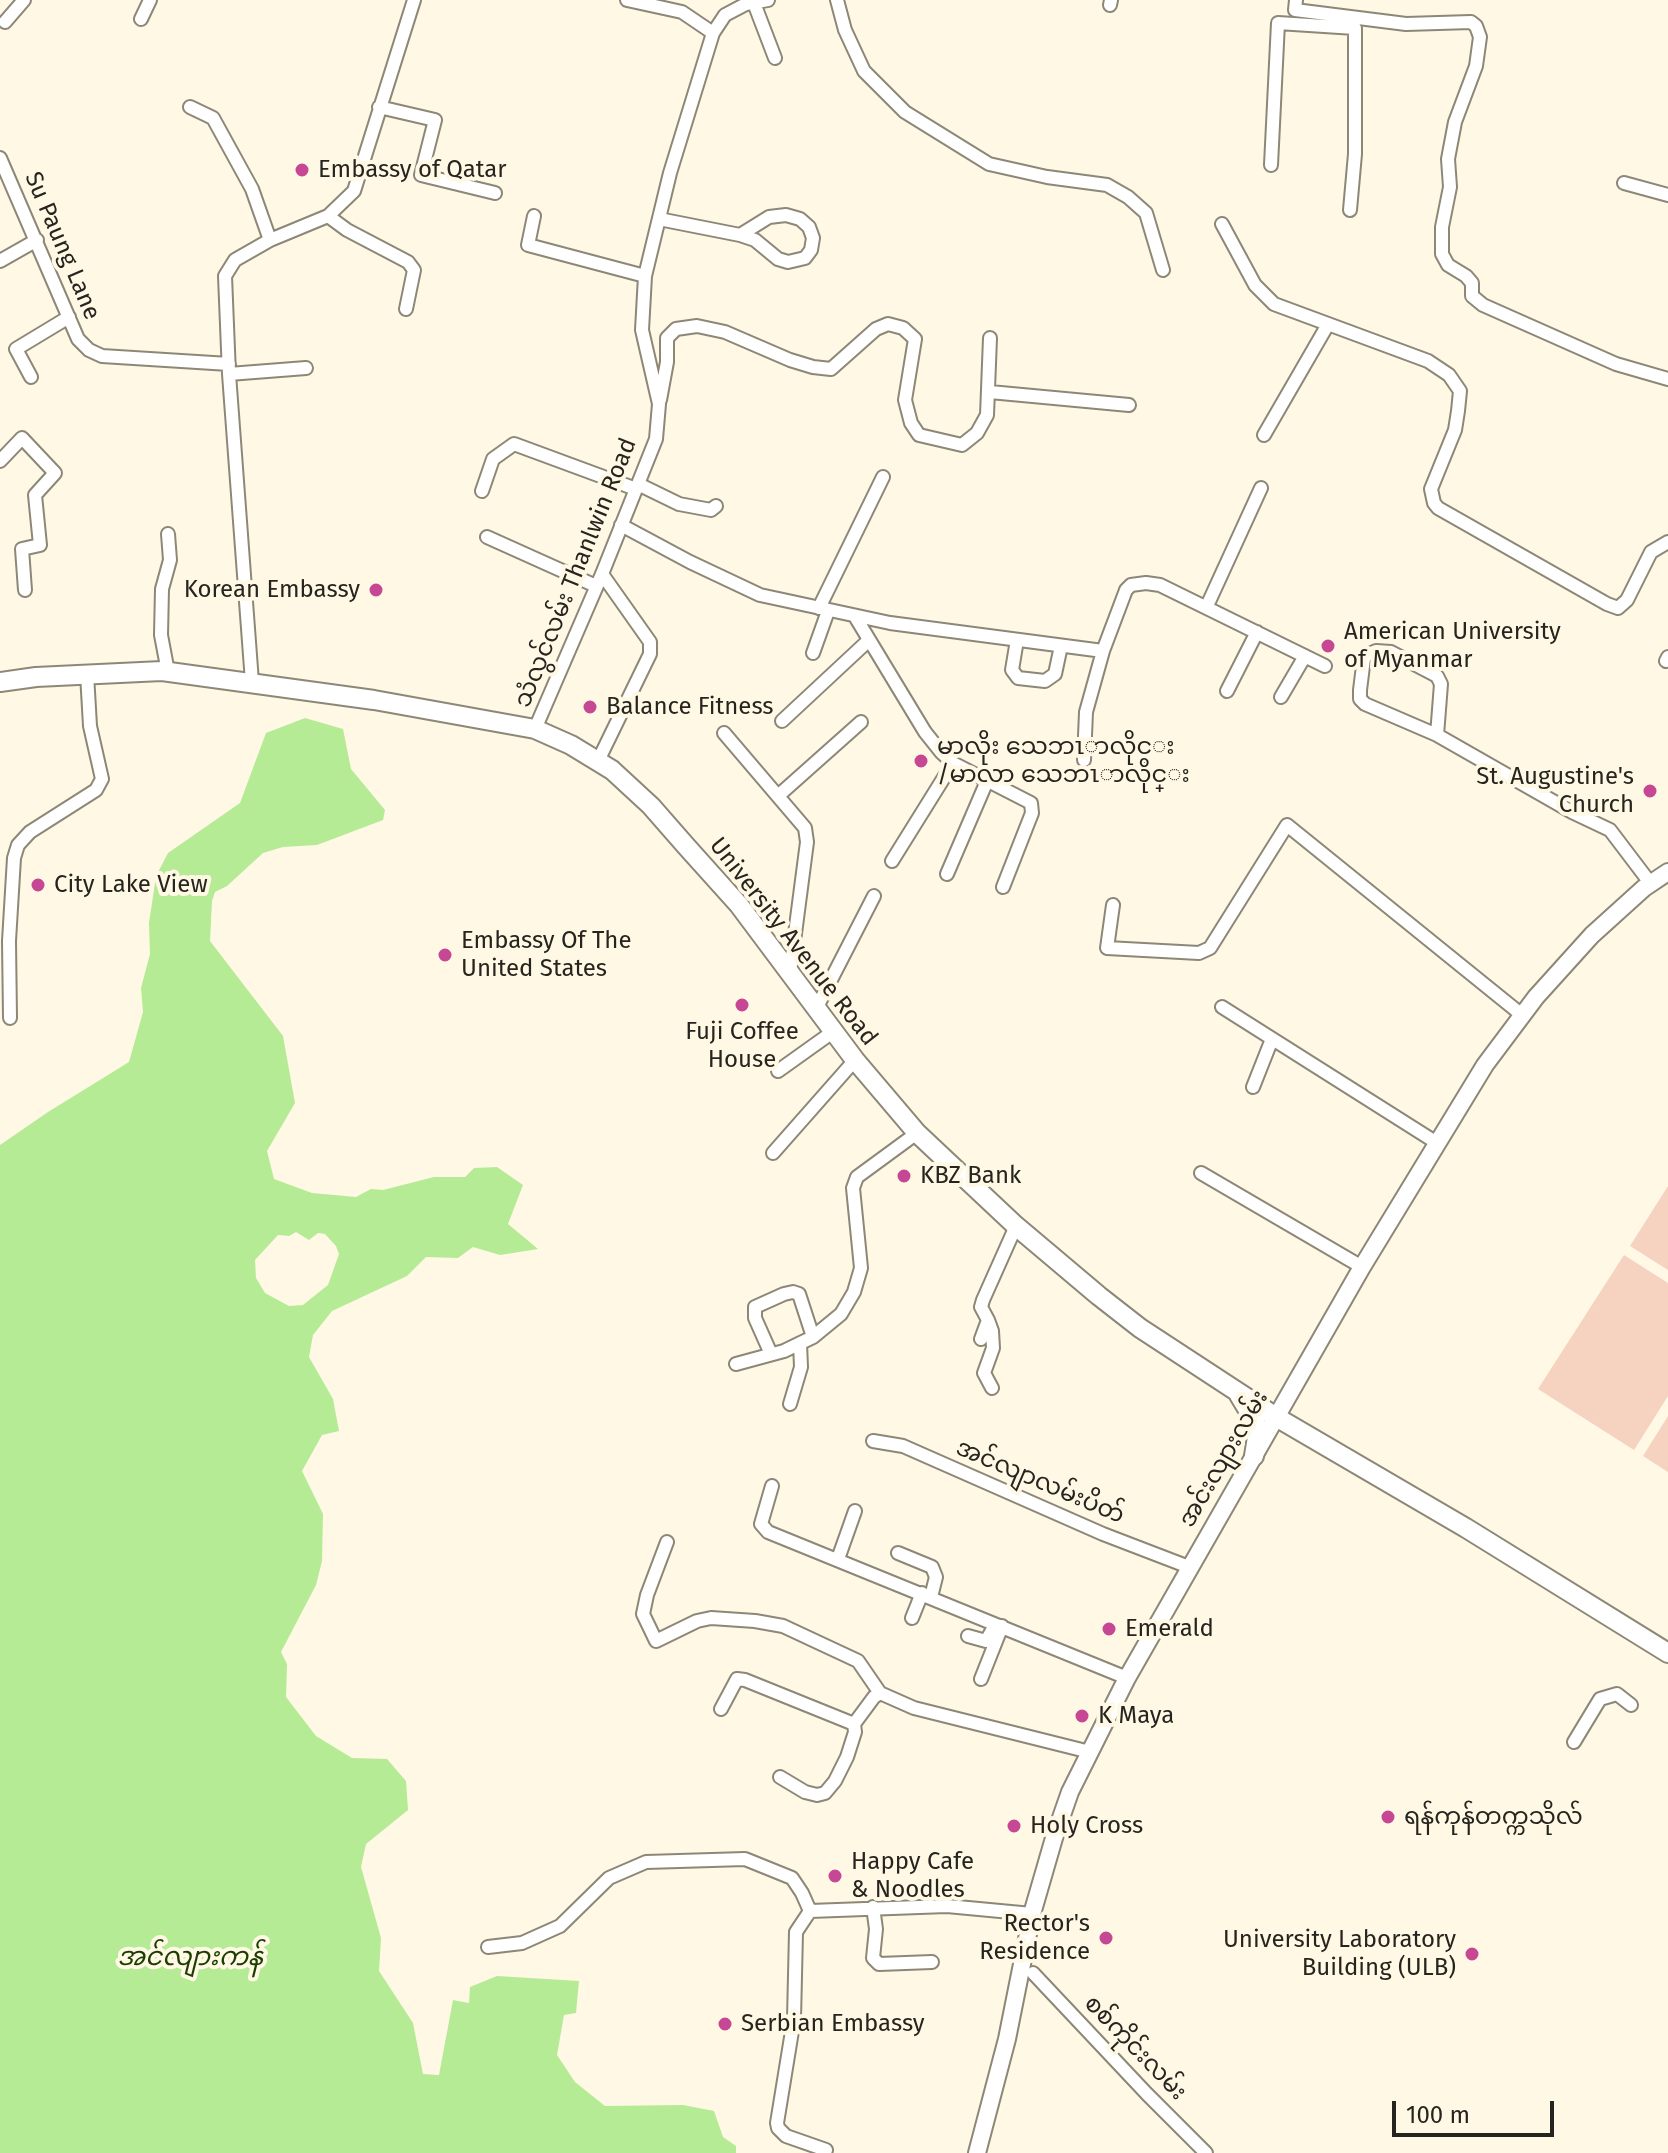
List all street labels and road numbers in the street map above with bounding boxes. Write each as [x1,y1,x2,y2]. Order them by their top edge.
street label: Su Paung Lane [18,168,106,324]
street label: သံလွင်လမ်း Thanlwin Road [509,434,643,712]
street label: University Avenue Road [703,832,883,1052]
street label: အင်းလျားလမ်း [1173,1385,1275,1533]
street label: အင်လျာလမ်းပိတ် [951,1434,1129,1530]
street label: စစ်ကိုင်းလမ်း [1078,1990,1192,2106]

